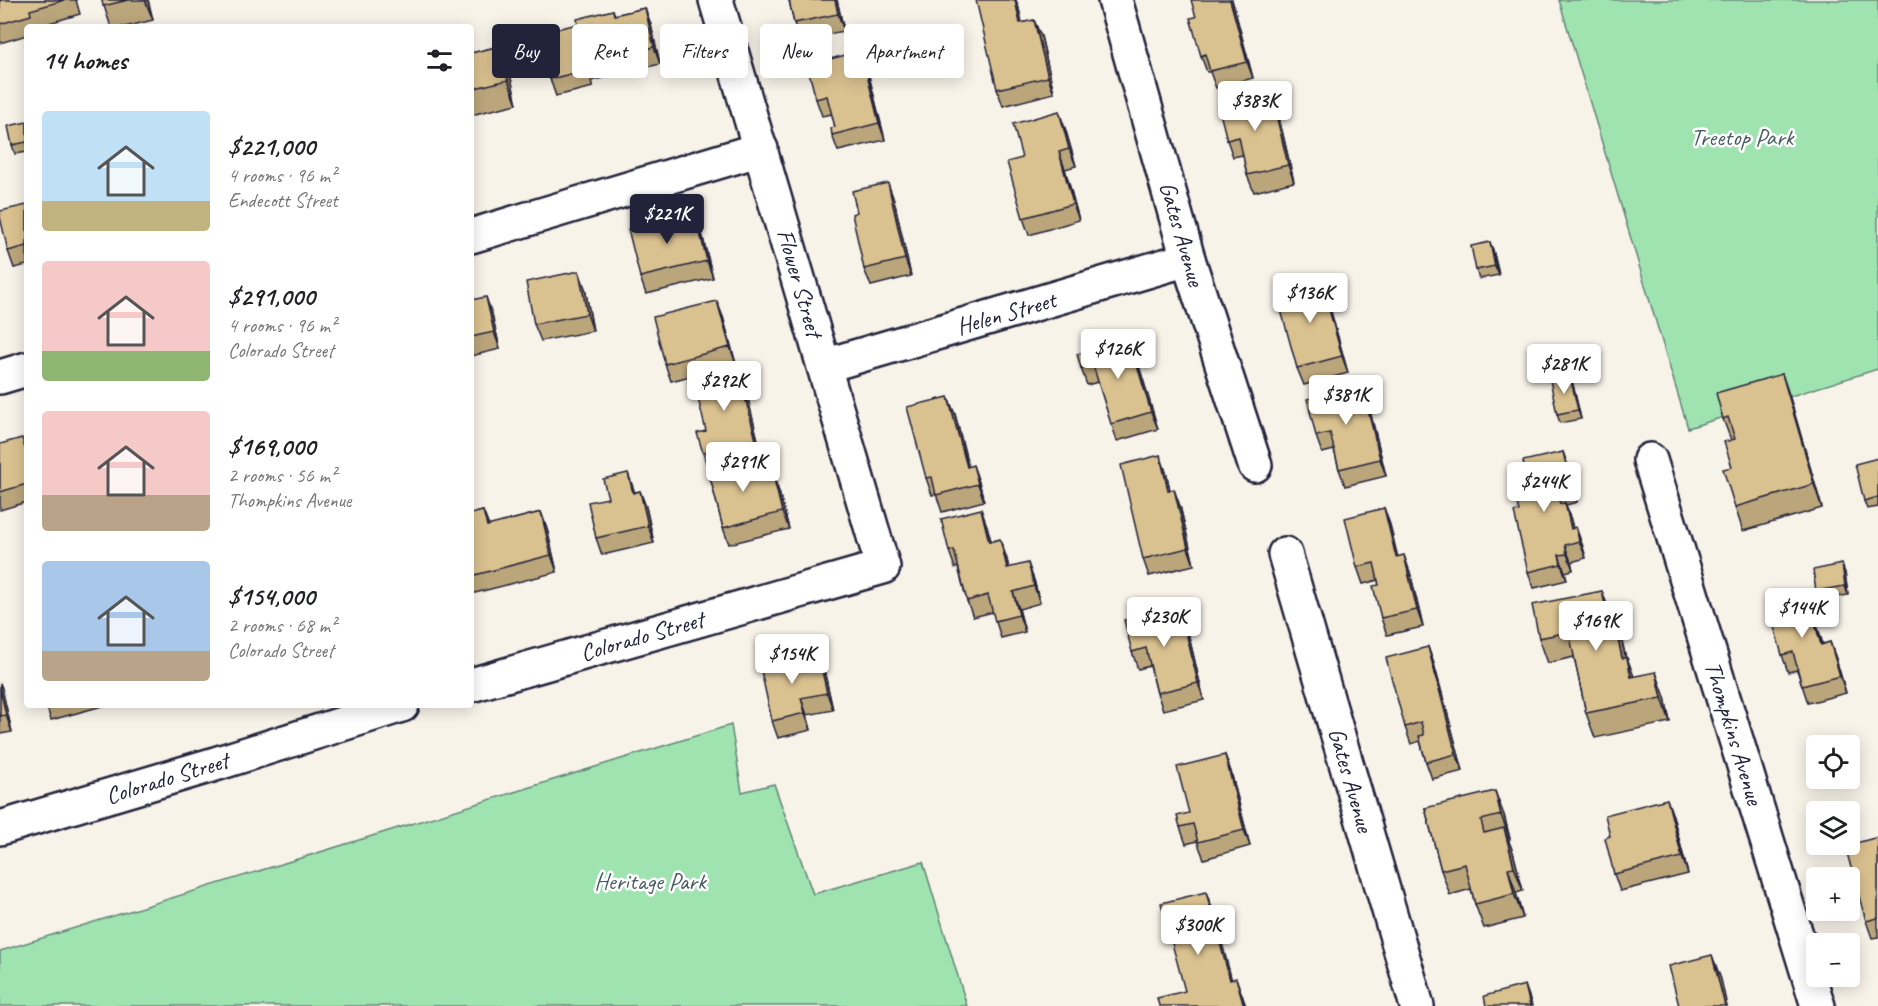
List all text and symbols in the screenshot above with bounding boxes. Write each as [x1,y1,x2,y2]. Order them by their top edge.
chip: Buy [492,24,560,78]
chip: Rent [572,24,648,78]
chip: Filters [660,24,748,78]
chip: New [760,24,832,78]
chip: Apartment [844,24,964,78]
text: 14 homes [42,44,127,77]
icon: filters [423,44,456,77]
pin: $383K [1213,81,1297,132]
text: $383K [1232,88,1278,113]
park label: Treetop Park [1691,122,1796,152]
text: $221,000 [228,130,315,163]
icon: home [90,135,162,207]
text: 4 rooms · 96 m² [228,163,336,188]
street label: Gates Avenue [1153,178,1212,292]
text: Endecott Street [228,188,338,213]
pin: $221K [625,194,709,245]
text: $221K [644,201,690,226]
street label: Flower Street [770,226,831,343]
pin: $136K [1268,273,1352,324]
text: $291,000 [228,280,315,313]
text: $136K [1287,280,1333,305]
street label: Helen Street [953,284,1061,341]
icon: home [90,285,162,357]
text: 4 rooms · 96 m² [228,313,336,338]
pin: $126K [1076,329,1160,380]
text: $126K [1095,336,1141,361]
text: Colorado Street [228,338,334,363]
pin: $281K [1522,344,1606,395]
text: $281K [1541,351,1587,376]
pin: $292K [682,361,766,412]
text: $292K [701,368,747,393]
pin: $381K [1304,375,1388,426]
text: $381K [1323,382,1369,407]
text: $169,000 [228,430,315,463]
icon: home [90,435,162,507]
pin: $291K [701,442,785,493]
text: $291K [720,449,766,474]
pin: $244K [1502,462,1586,513]
text: 2 rooms · 56 m² [228,463,336,488]
text: $244K [1521,469,1567,494]
text: Thompkins Avenue [228,488,351,513]
text: $154,000 [228,580,315,613]
icon: home [90,585,162,657]
pin: $144K [1760,588,1844,639]
text: $144K [1779,595,1825,620]
pin: $230K [1122,597,1206,648]
pin: $169K [1554,601,1638,652]
street label: Colorado Street [577,603,710,668]
text: $230K [1141,604,1187,629]
text: $169K [1573,608,1619,633]
text: 2 rooms · 68 m² [228,613,336,638]
pin: $154K [750,634,834,685]
text: Colorado Street [228,638,334,663]
text: $154K [769,641,815,666]
street label: Thompkins Avenue [1698,658,1771,810]
street label: Gates Avenue [1322,724,1381,838]
map controls [1806,735,1860,987]
button: locate [1806,735,1860,789]
street label: Colorado Street [102,744,235,811]
button: layers [1806,801,1860,855]
park label: Heritage Park [594,866,708,896]
button: + [1806,867,1860,921]
pin: $300K [1156,905,1240,956]
text: $300K [1175,912,1221,937]
button: − [1806,933,1860,987]

